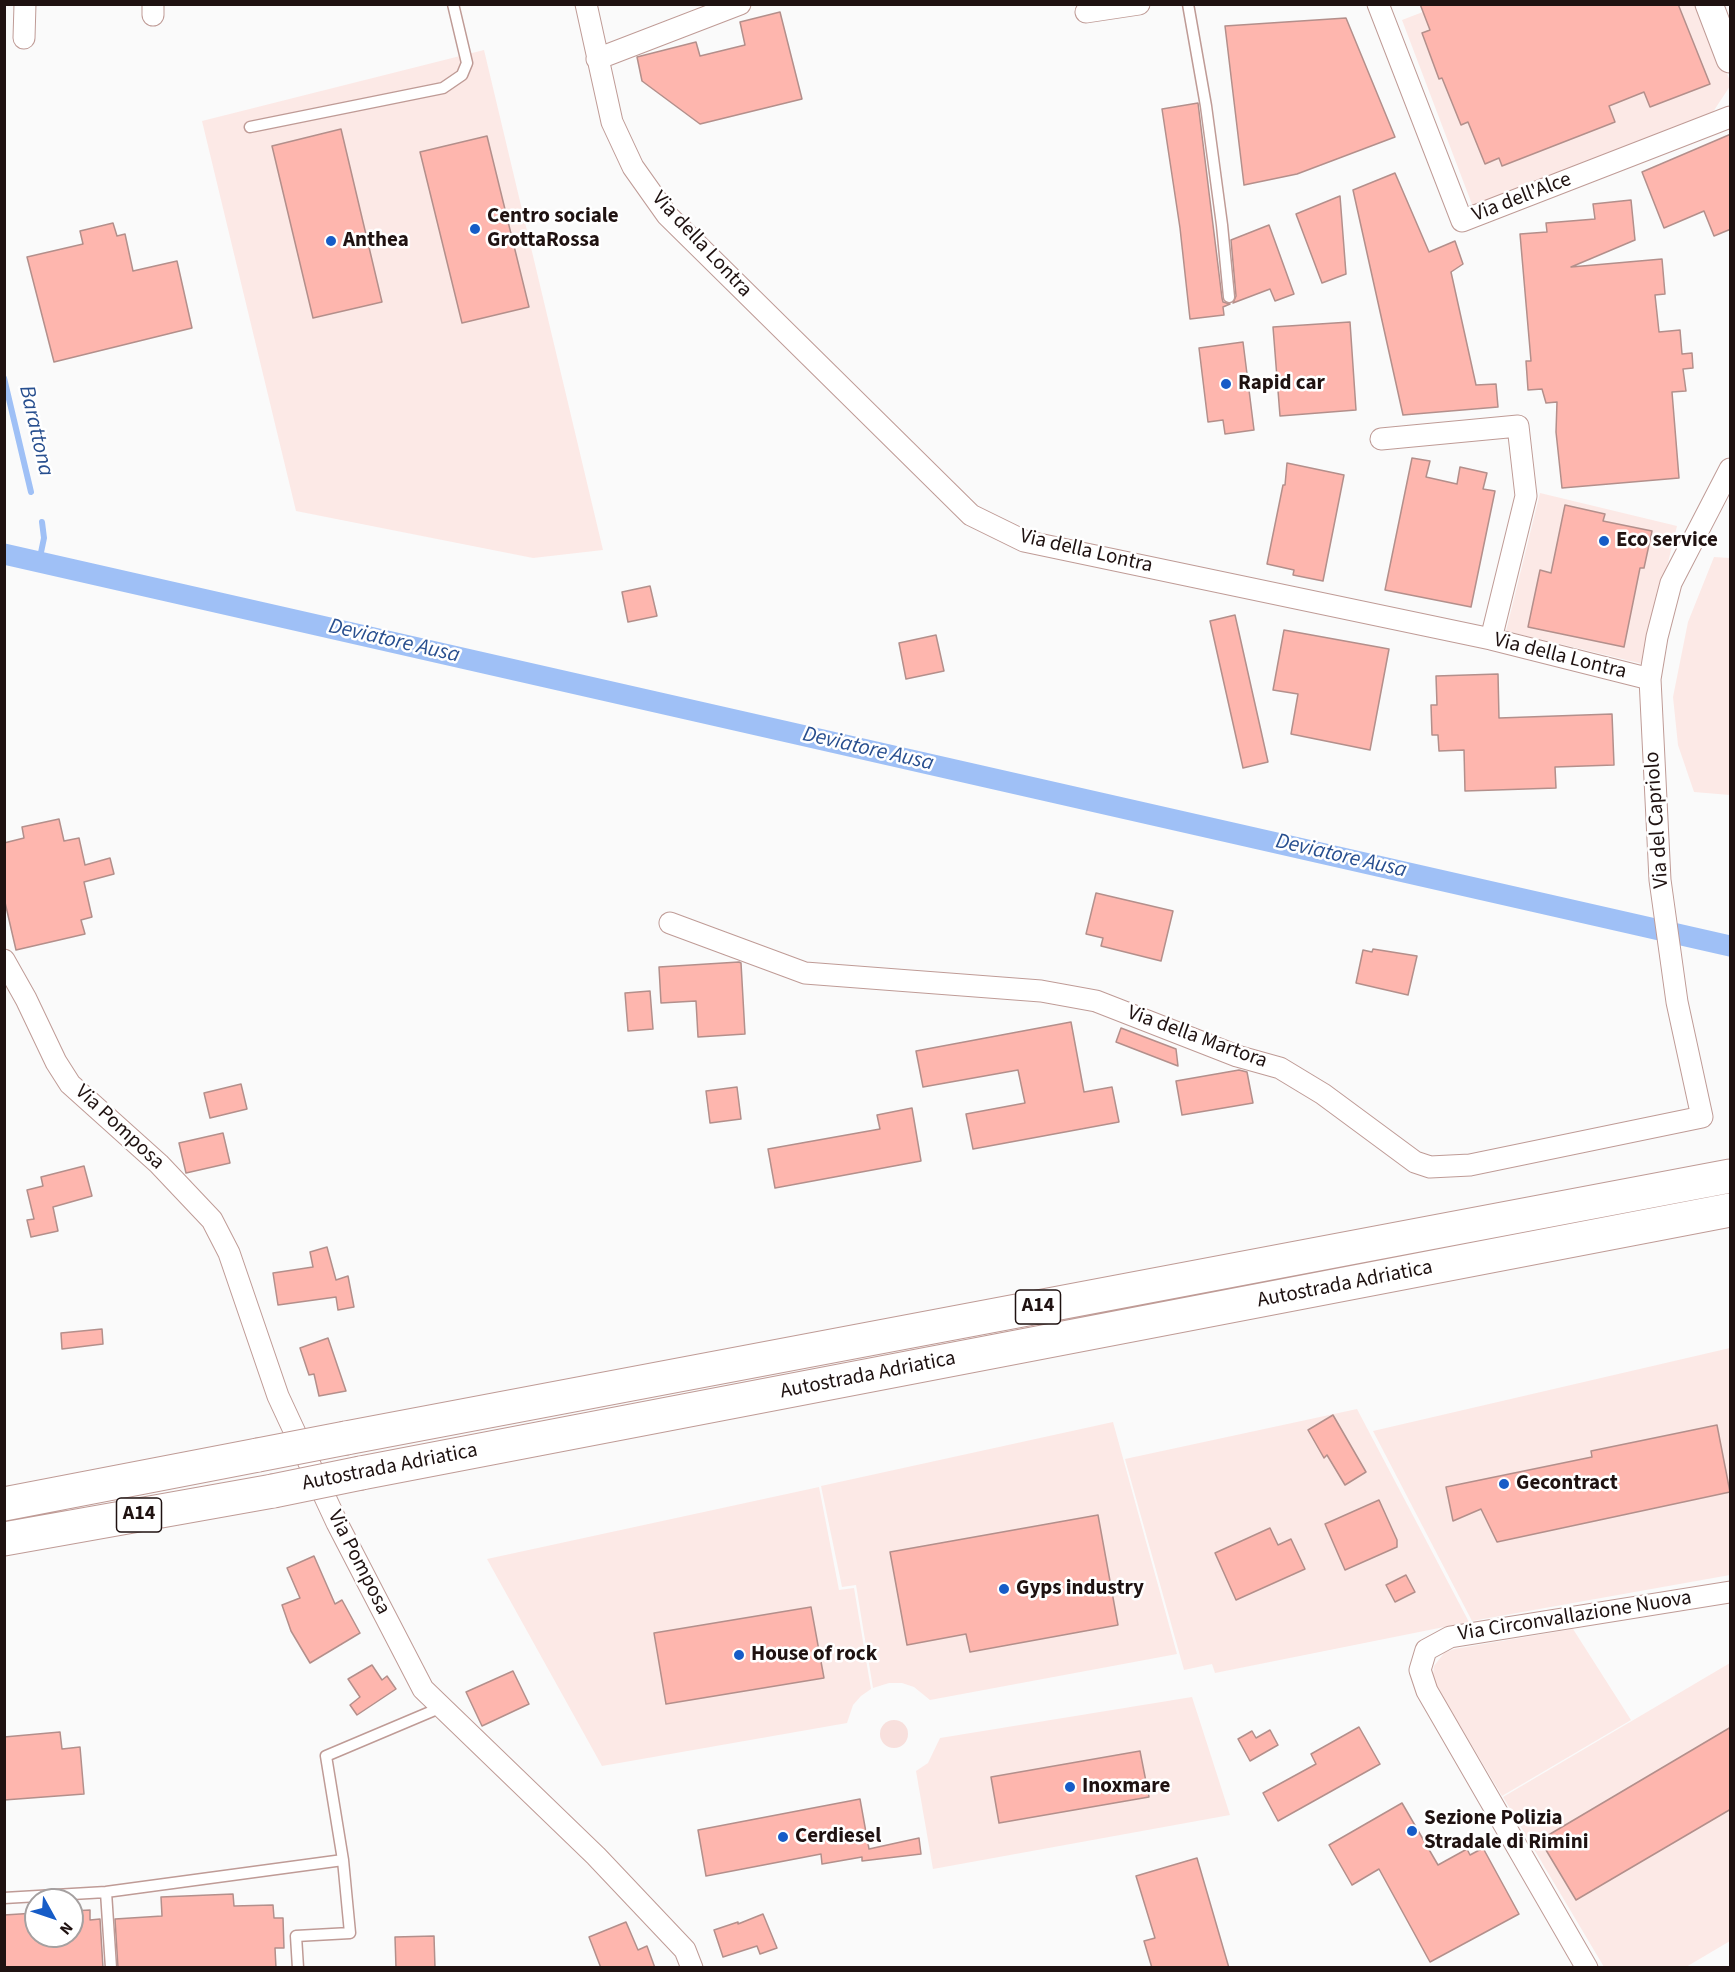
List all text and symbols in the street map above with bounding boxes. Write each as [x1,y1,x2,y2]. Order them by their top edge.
street label: Via dell'Alce [1469,168,1575,228]
street label: Via della Lontra [646,187,756,303]
place label: Centro sociale GrottaRossa [487,204,619,254]
marker: Centro sociale GrottaRossa [468,222,482,236]
place label: Anthea [343,228,409,254]
marker: Anthea [324,234,338,248]
place label: Rapid car [1238,371,1325,397]
marker: Rapid car [1219,377,1233,391]
water label: Barattona [12,383,58,479]
street label: Via della Lontra [1017,524,1155,580]
place label: Eco service [1616,528,1718,554]
marker: Eco service [1597,534,1611,548]
water label: Deviatore Ausa [326,614,462,670]
street label: Via della Lontra [1491,628,1629,686]
water label: Deviatore Ausa [800,722,936,778]
street label: Via del Capriolo [1641,751,1675,889]
water label: Deviatore Ausa [1273,829,1409,885]
street label: Via della Martora [1124,1001,1270,1075]
street label: Via Pomposa [69,1080,169,1176]
street label: Autostrada Adriatica [1255,1256,1435,1314]
road number: A14 [1016,1290,1060,1324]
street label: Autostrada Adriatica [778,1347,958,1405]
street label: Autostrada Adriatica [300,1439,480,1497]
place label: Gecontract [1516,1471,1618,1497]
marker: Gecontract [1497,1477,1511,1491]
road number: A14 [116,1498,162,1532]
street label: Via Pomposa [321,1507,395,1619]
place label: Gyps industry [1016,1576,1144,1602]
marker: Gyps industry [997,1582,1011,1596]
street label: Via Circonvallazione Nuova [1456,1586,1694,1648]
place label: House of rock [751,1642,877,1668]
marker: House of rock [732,1648,746,1662]
place label: Inoxmare [1082,1774,1170,1800]
marker: Inoxmare [1063,1780,1077,1794]
place label: Sezione Polizia Stradale di Rimini [1424,1806,1588,1856]
place label: Cerdiesel [795,1824,881,1850]
marker: Sezione Polizia Stradale di Rimini [1405,1824,1419,1838]
marker: Cerdiesel [776,1830,790,1844]
north arrow [24,1888,84,1948]
text: N [54,1917,78,1939]

